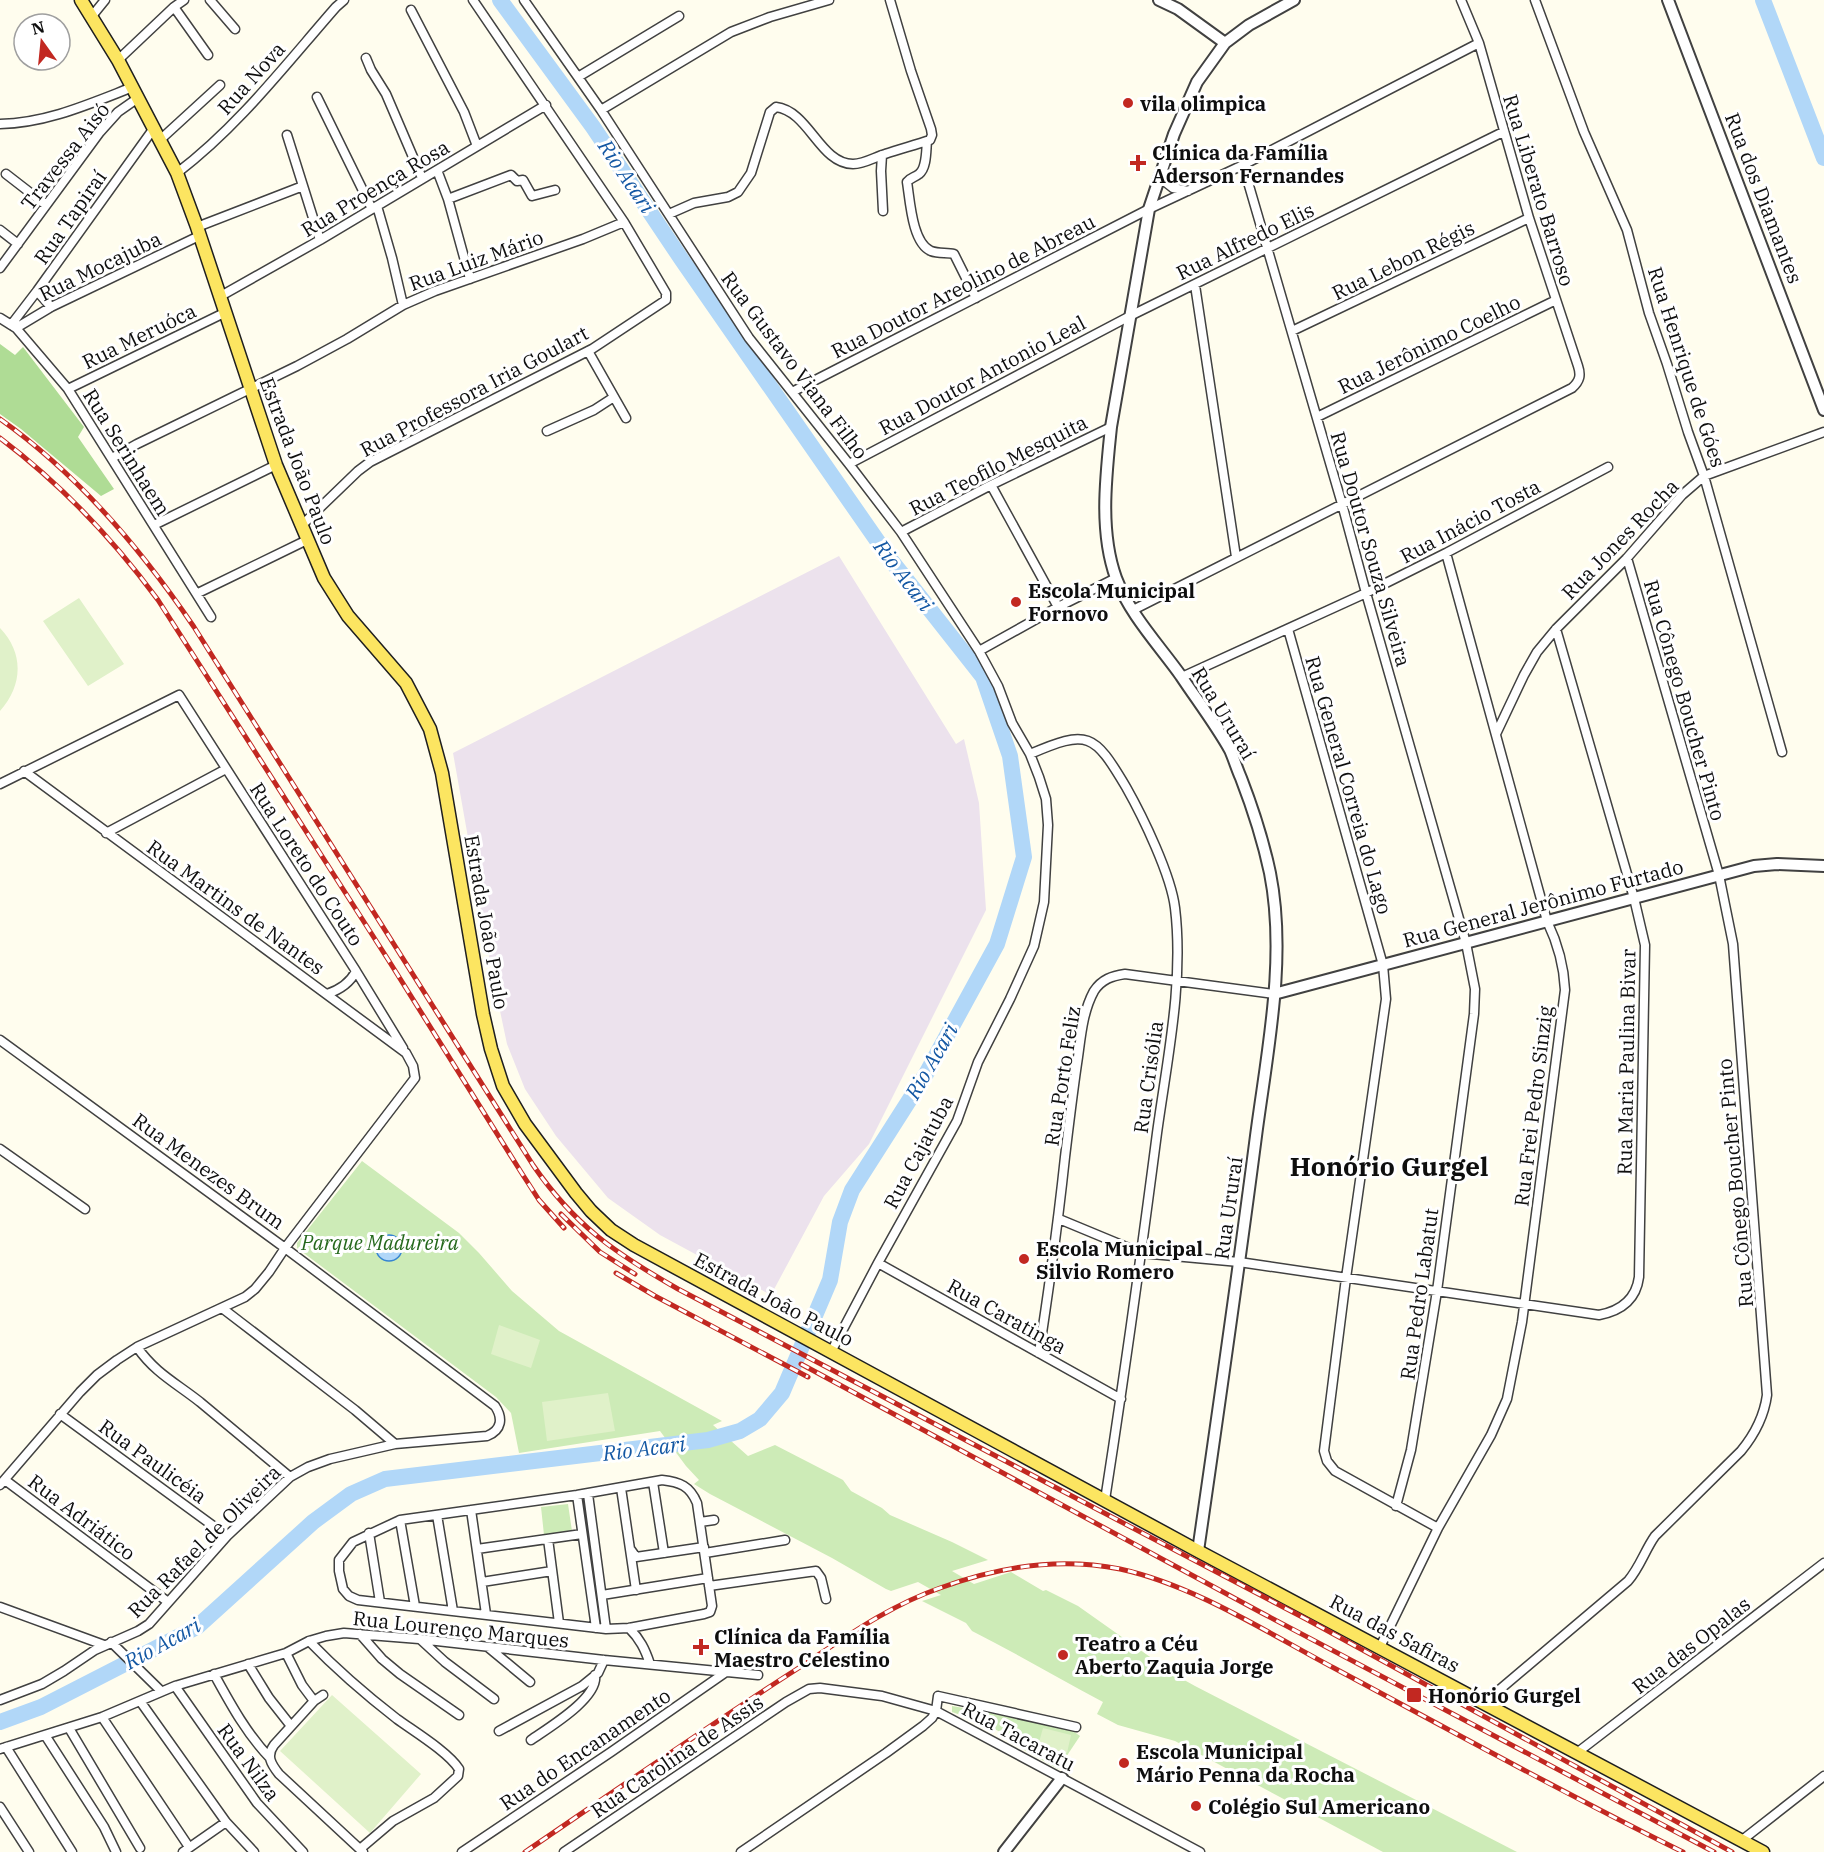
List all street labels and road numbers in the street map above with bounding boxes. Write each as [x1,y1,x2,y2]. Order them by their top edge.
street label: Rua Nova [211,36,291,120]
street label: Rua Liberato Barroso [1497,91,1581,289]
street label: Travessa Aisó [15,97,115,215]
street label: Rua dos Diamantes [1719,109,1809,287]
street label: Rua Proença Rosa [296,133,454,243]
street label: Rua Tapiraí [28,165,112,269]
street label: Rua Alfredo Elis [1171,196,1319,286]
street label: Rua Doutor Areolino de Abreau [826,208,1100,364]
street label: Rua Lebon Régis [1327,214,1479,306]
street label: Rua Luiz Mário [405,223,547,297]
street label: Rua Mocajuba [34,225,166,307]
street label: Rua Henrique de Góes [1642,263,1732,471]
street label: Rua Gustavo Viana Filho [716,266,874,464]
street label: Rua Jerônimo Coelho [1333,288,1525,400]
street label: Rua Meruóca [77,297,201,375]
street label: Rua Doutor Antonio Leal [874,309,1090,441]
street label: Rua Professora Iria Goulart [355,319,593,463]
street label: Estrada João Paulo [254,374,342,548]
street label: Rua Serinhaem [77,383,177,521]
street label: Rua Teofilo Mesquita [904,408,1092,522]
street label: Rua Doutor Souza Silveira [1324,428,1418,670]
street label: Rua Inácio Tosta [1395,473,1545,569]
street label: Rua Jones Rocha [1555,473,1685,605]
street label: Rua Cônego Boucher Pinto [1638,576,1732,824]
street label: Rua General Correia do Lago [1299,653,1399,917]
street label: Rua Ururaí [1186,662,1262,764]
street label: Rua Loreto do Couto [244,777,370,951]
street label: Rua Martins de Nantes [142,833,330,981]
street label: Estrada João Paulo [458,833,516,1011]
street label: Rua General Jerônimo Furtado [1400,853,1686,953]
street label: Rua Maria Paulina Bivar [1611,948,1641,1175]
street label: Rua Porto Feliz [1038,1004,1086,1148]
street label: Rua Frei Pedro Sinzig [1507,1004,1559,1208]
street label: Rua Crisólia [1127,1019,1169,1135]
street label: Rua Cônego Boucher Pinto [1711,1058,1759,1308]
street label: Rua Cajatuba [877,1091,959,1213]
street label: Rua Menezes Brum [127,1107,291,1235]
street label: Rua Ururaí [1207,1155,1249,1261]
street label: Rua Pedro Labatut [1394,1206,1444,1382]
street label: Estrada João Paulo [690,1246,858,1352]
street label: Rua Caratinga [943,1272,1072,1360]
street label: Rua Paulicéia [94,1413,212,1509]
street label: Rua Rafael de Oliveira [122,1459,286,1623]
street label: Rua Adriático [23,1468,141,1566]
street label: Rua das Safiras [1325,1587,1465,1679]
street label: Rua das Opalas [1626,1590,1756,1700]
street label: Rua Lourenço Marques [352,1604,570,1654]
street label: Rua do Encanamento [494,1682,676,1816]
street label: Rua Carolina de Assis [586,1688,768,1824]
street label: Rua Tacaratu [958,1695,1080,1777]
street label: Rua Nilza [212,1718,286,1806]

